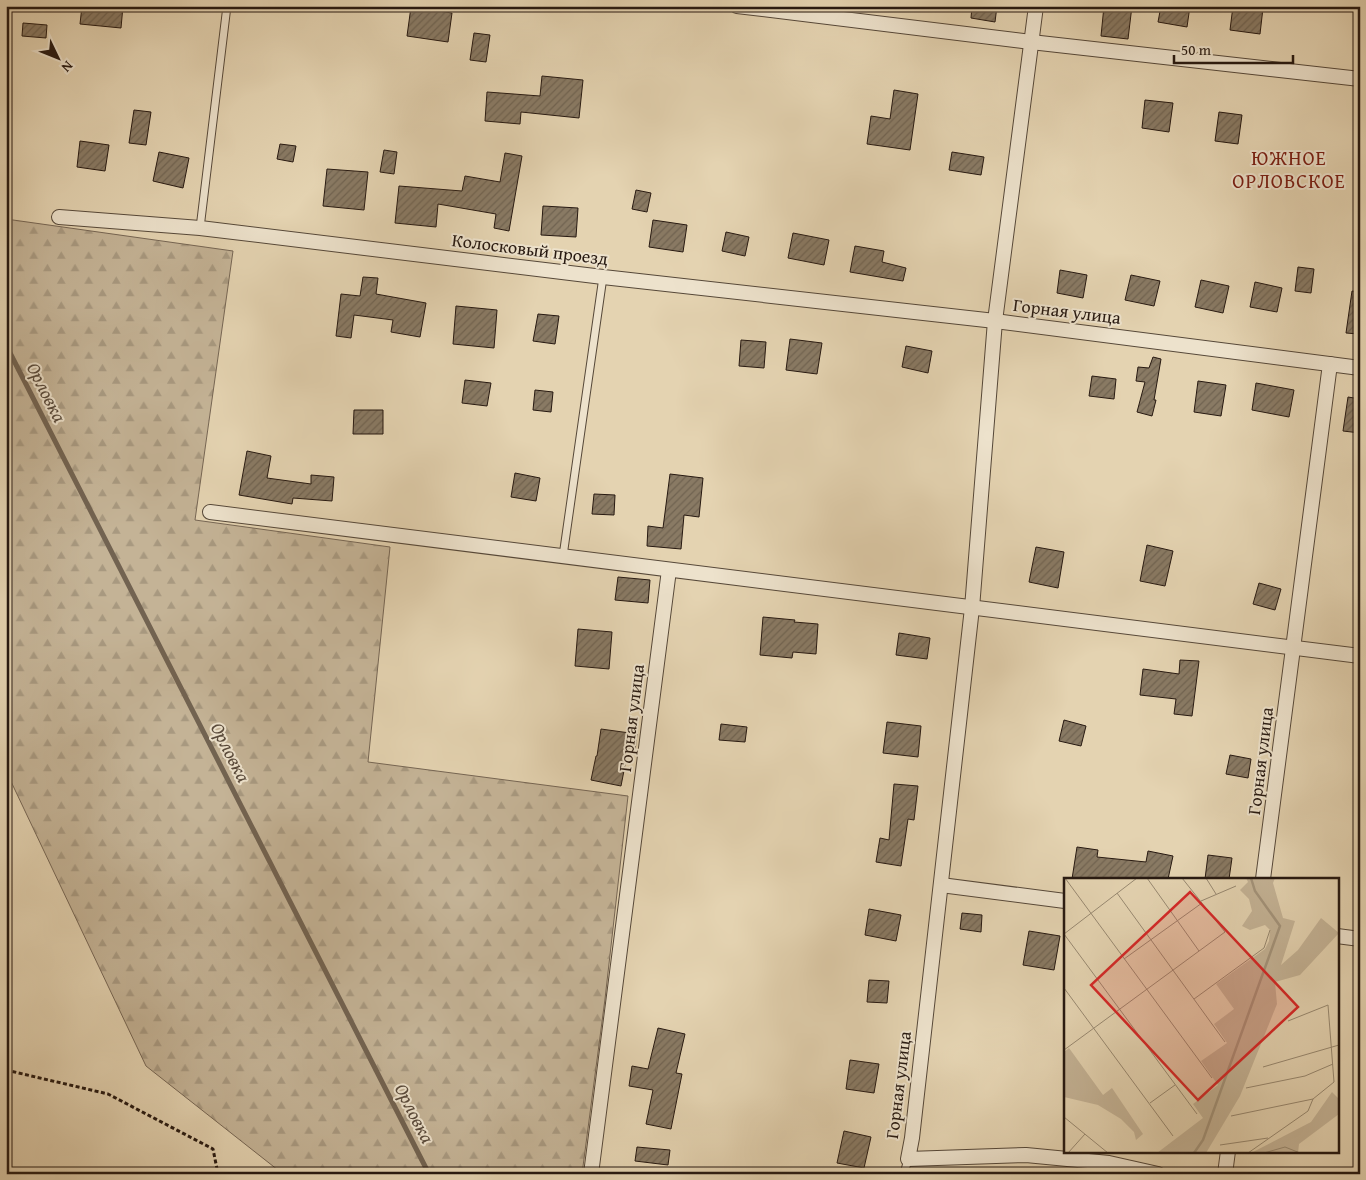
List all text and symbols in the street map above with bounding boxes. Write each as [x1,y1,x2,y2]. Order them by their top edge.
north arrow [32,32,82,82]
scale bar [1174,32,1292,64]
text: 50 m [1181,39,1212,60]
text: N [57,57,78,78]
district label: ЮЖНОЕ ОРЛОВСКОЕ [1232,143,1346,195]
street label: Колосковый проезд [450,226,610,272]
street label: Горная улица [1012,291,1123,331]
water label: Орловка [20,357,74,427]
street label: Горная улица [611,662,651,773]
street label: Горная улица [1240,705,1280,816]
water label: Орловка [204,717,258,787]
inset map [1064,878,1338,1152]
street label: Горная улица [878,1029,918,1140]
water label: Орловка [388,1078,442,1148]

